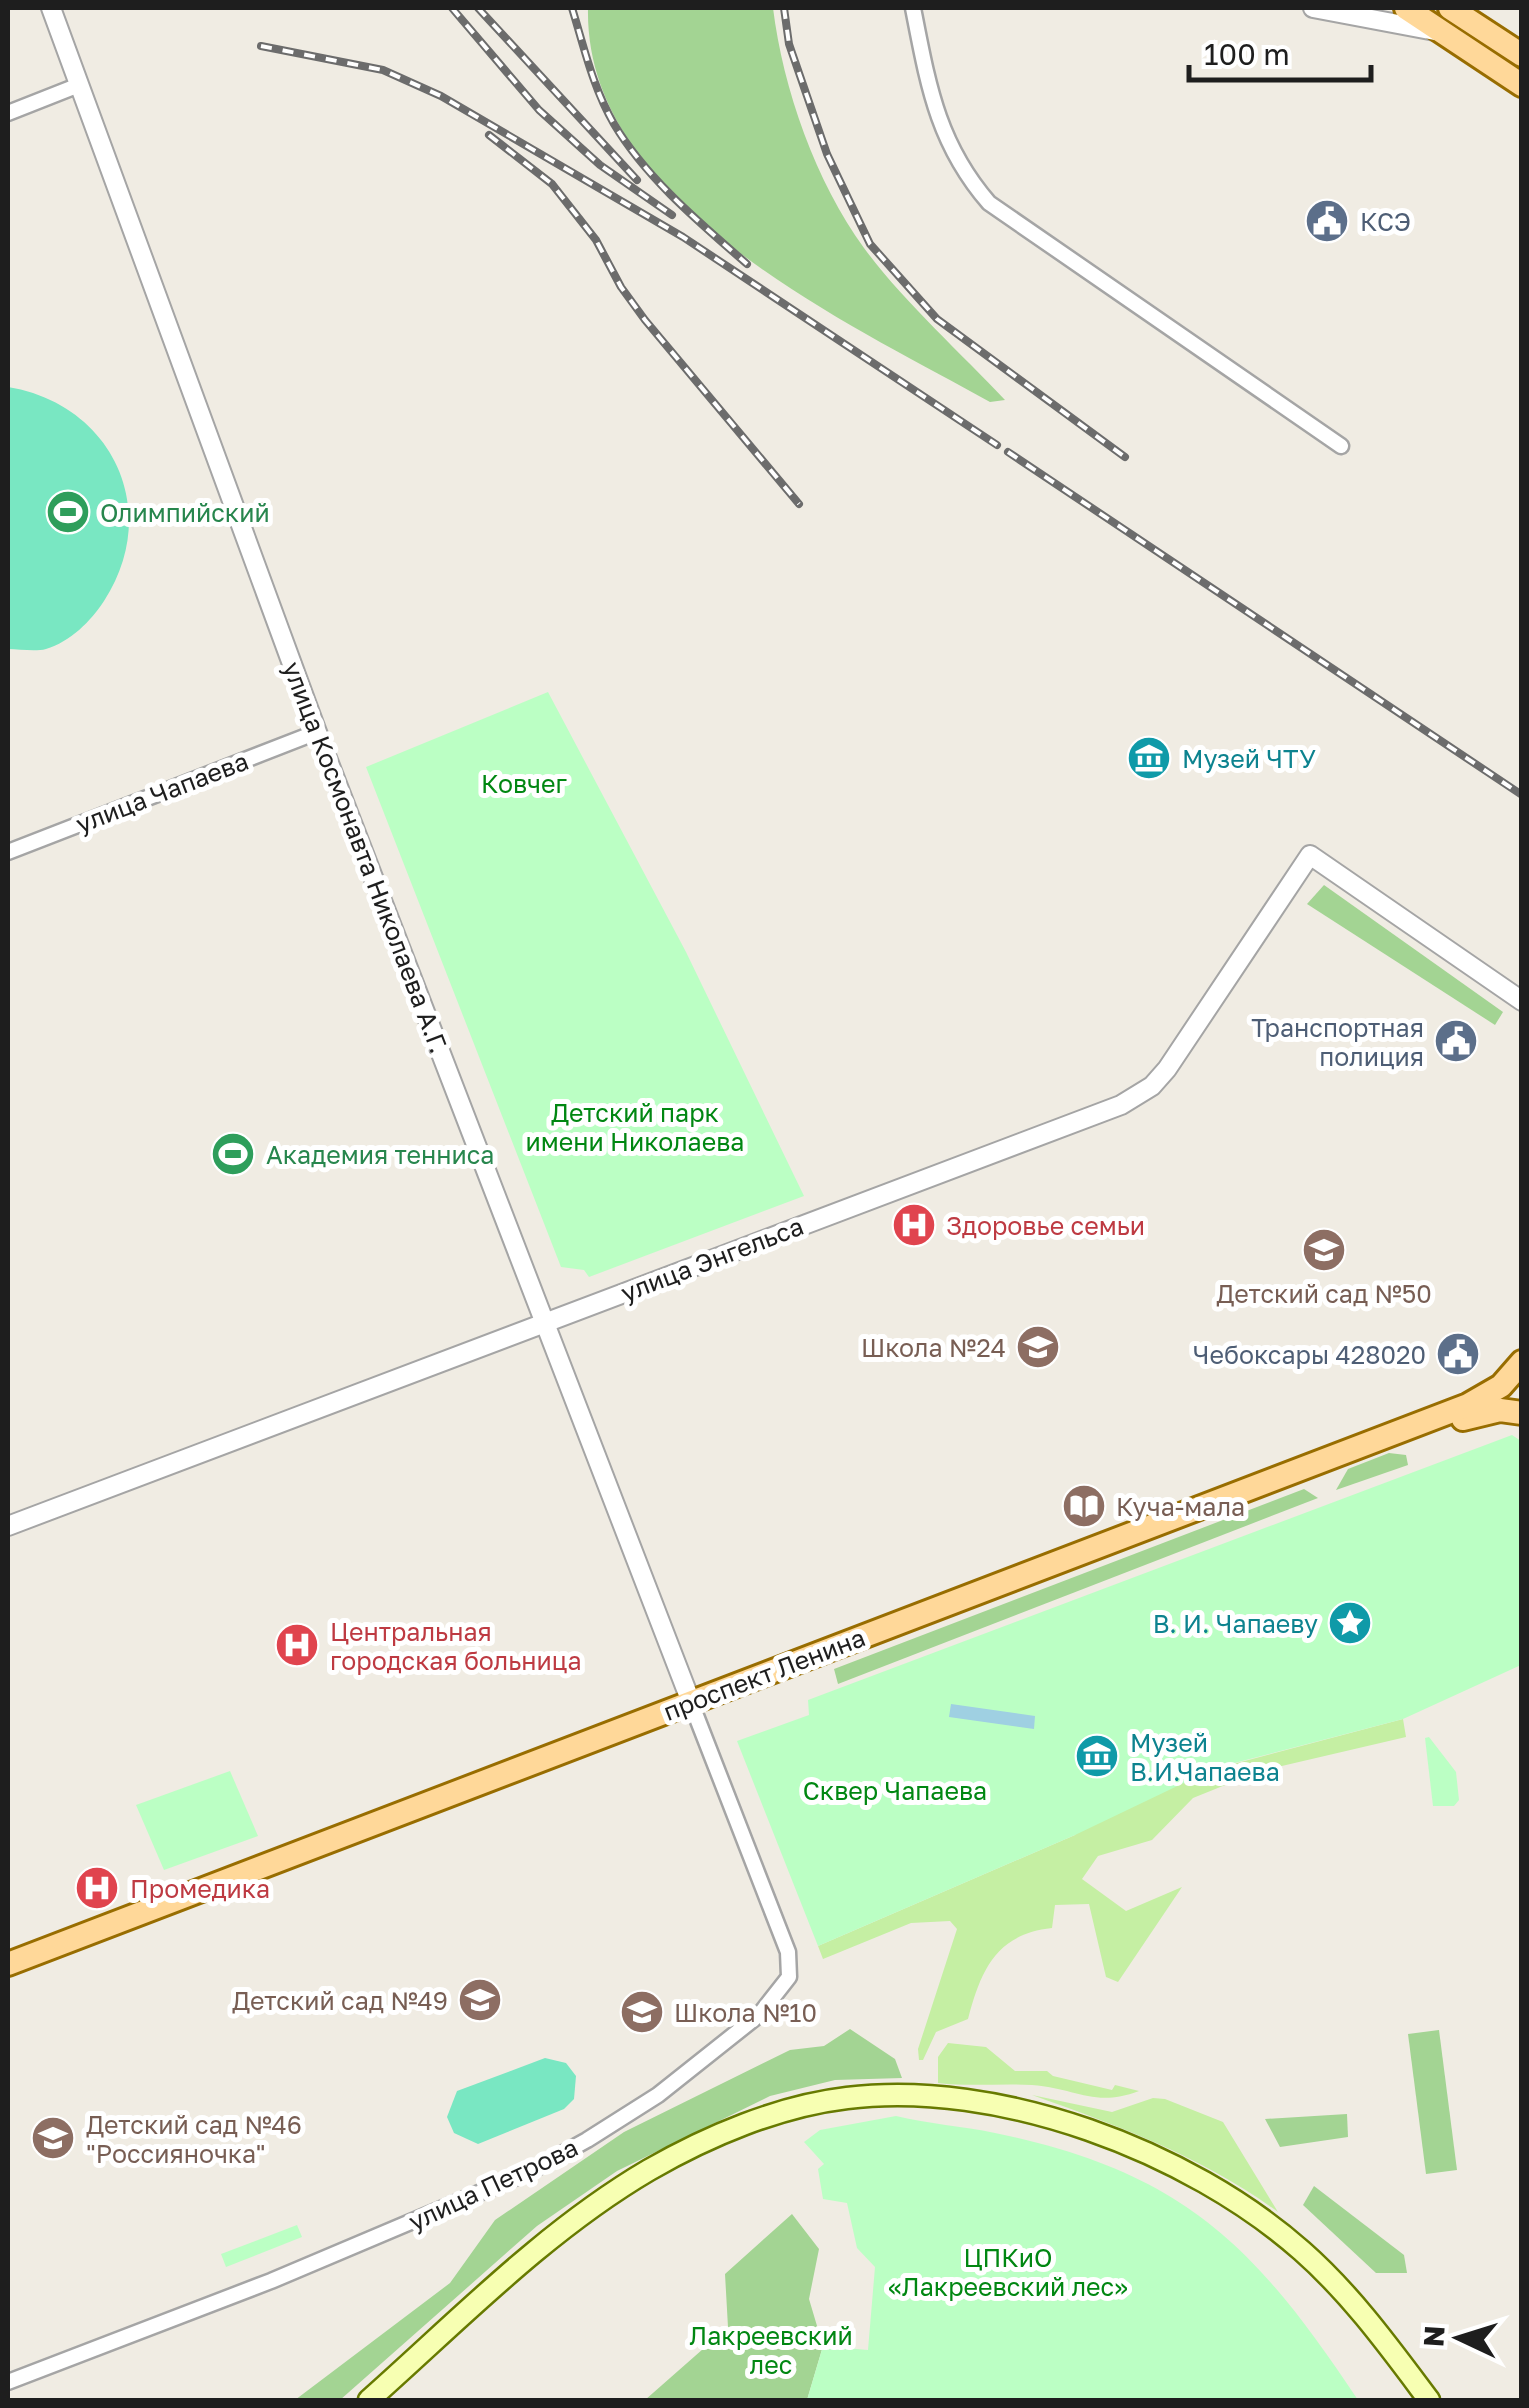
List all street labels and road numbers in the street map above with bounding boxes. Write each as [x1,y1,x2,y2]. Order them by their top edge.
street label: улица Космонавта Николаева А.Г. [277,657,455,1057]
street label: улица Чапаева [71,745,253,839]
street label: улица Энгельса [616,1210,808,1308]
street label: проспект Ленина [659,1621,869,1727]
street label: улица Петрова [403,2131,583,2237]

